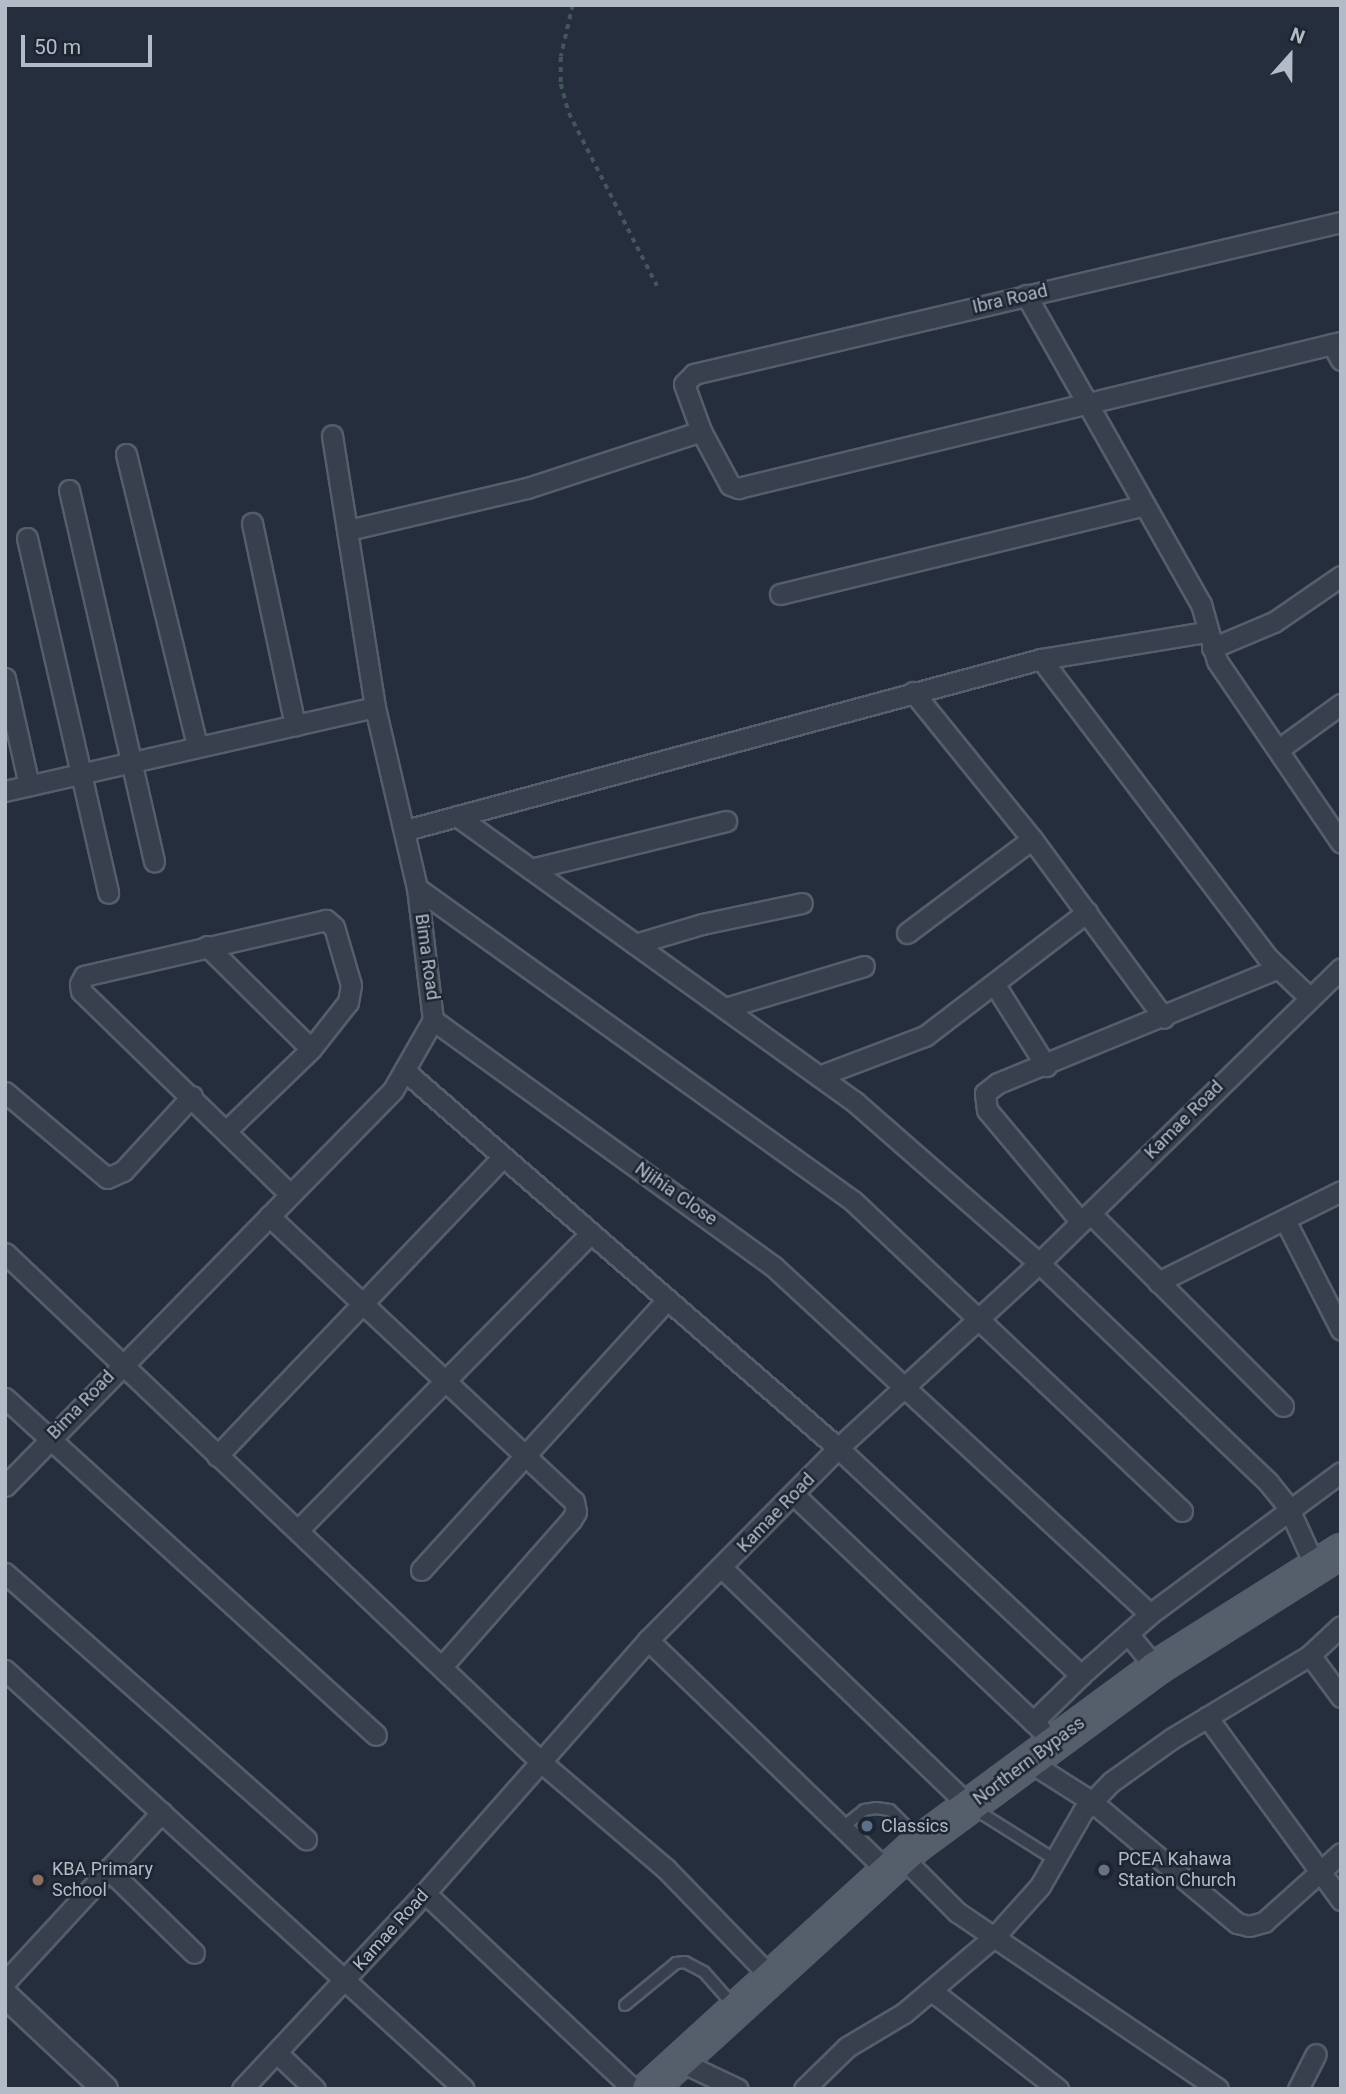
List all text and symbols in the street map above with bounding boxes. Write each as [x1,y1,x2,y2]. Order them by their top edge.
scale bar [24,21,156,65]
north arrow [1255,21,1325,91]
text: N [1287,23,1308,49]
text: 50 m [34,35,81,59]
street label: Ibra Road [970,280,1050,318]
street label: Bima Road [410,912,444,1002]
street label: Kamae Road [1140,1076,1228,1164]
street label: Njihia Close [631,1158,721,1230]
street label: Bima Road [43,1366,119,1444]
street label: Kamae Road [733,1469,819,1557]
street label: Northern Bypass [969,1712,1089,1810]
place label: Classics [881,1815,949,1837]
marker: Classics [859,1818,875,1834]
place label: PCEA Kahawa Station Church [1118,1849,1236,1892]
place label: KBA Primary School [52,1859,153,1902]
marker: PCEA Kahawa Station Church [1096,1862,1112,1878]
marker: KBA Primary School [30,1872,46,1888]
street label: Kamae Road [349,1885,433,1975]

